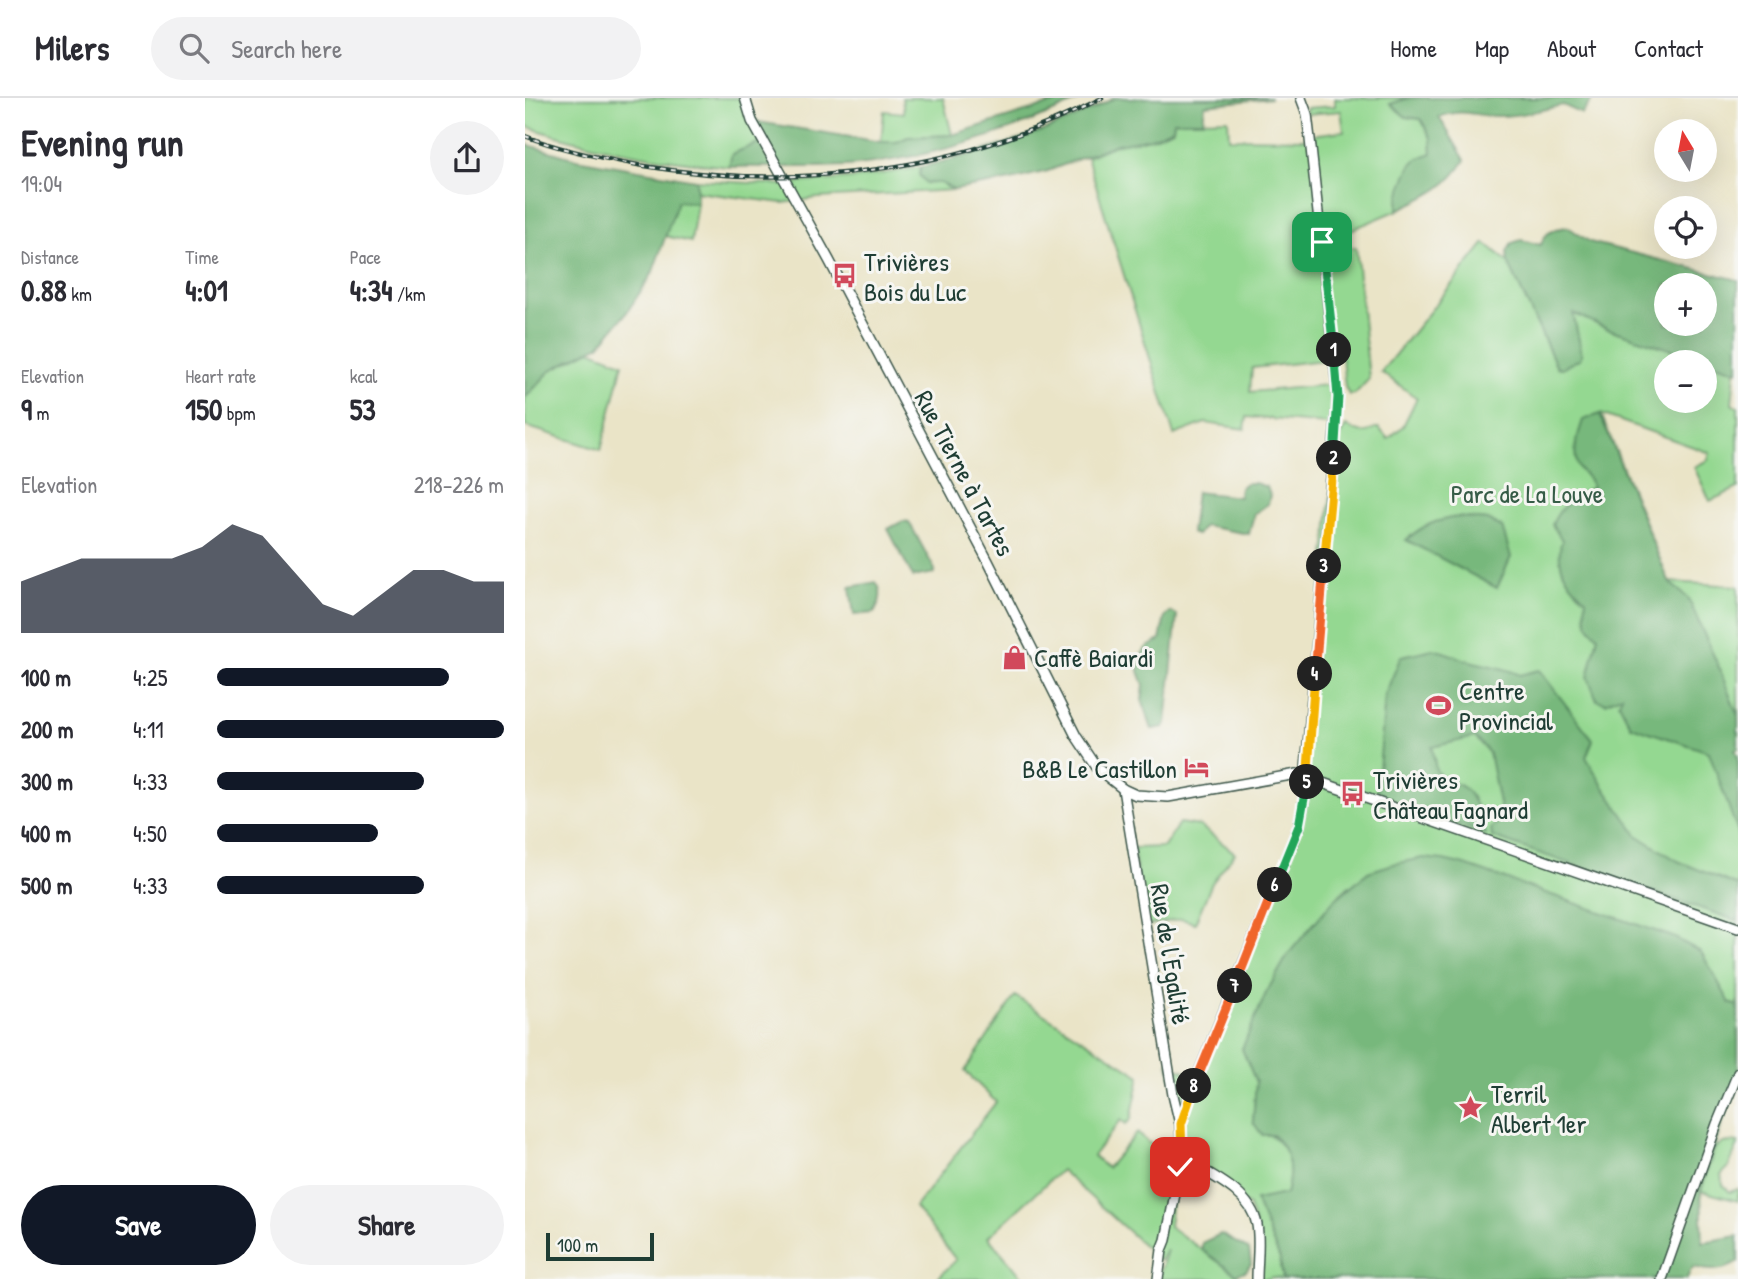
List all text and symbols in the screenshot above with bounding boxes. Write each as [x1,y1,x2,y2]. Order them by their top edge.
search box [151,17,641,80]
text: Milers [35,26,109,70]
icon: search [175,29,213,67]
text: Search here [231,31,342,66]
text: Home [1390,32,1437,64]
text: Map [1475,32,1509,64]
text: About [1547,32,1596,64]
text: Contact [1634,32,1703,64]
text: Evening run [21,116,184,168]
north arrow [1654,119,1717,182]
map controls [1654,119,1717,413]
button: share [430,121,504,195]
text: 19:04 [21,168,62,199]
button: locate [1654,196,1717,259]
pin [1292,212,1352,272]
icon: arrive [1303,223,1341,261]
text: Distance [21,244,79,270]
text: Time [185,244,219,270]
text: Pace [350,244,381,270]
place label: Trivières Bois du Luc [864,244,966,309]
bus stop icon: Trivières Bois du Luc [830,262,858,290]
text: 0.88 [21,270,67,310]
text: 4:01 [185,270,228,310]
text: 4:34 [350,270,393,310]
button: + [1654,273,1717,336]
text: km [67,281,92,307]
text: /km [393,281,426,307]
pin: 1 [1317,332,1351,368]
text: 1 [1330,336,1337,362]
button: − [1654,350,1717,413]
text: Elevation [21,363,84,389]
text: Heart rate [185,363,256,389]
text: kcal [350,363,377,389]
street label: Rue Tierne à Tartes [907,384,1023,562]
text: 9 [21,389,32,429]
text: 150 [185,389,222,429]
text: 53 [350,389,376,429]
text: m [32,400,49,426]
text: bpm [222,400,256,426]
pin: 2 [1317,440,1351,476]
text: 2 [1329,444,1338,470]
text: Elevation [21,469,97,500]
text: 218–226 m [414,469,504,500]
park label: Parc de La Louve [1451,476,1603,511]
pin: 3 [1307,548,1341,584]
text: 3 [1319,552,1328,578]
place label: Caffè Baiardi [1034,640,1154,675]
shop icon: Caffè Baiardi [1000,643,1028,671]
pin: 4 [1297,656,1333,692]
text: 4 [1311,660,1318,686]
text: 100 m [21,662,71,693]
text: 4:25 [133,662,167,693]
place label: Centre Provincial [1459,673,1553,738]
sports icon: Centre Provincial [1425,691,1453,719]
text: 200 m [21,714,73,745]
text: 4:11 [133,714,164,745]
place label: B&B Le Castillon [1022,751,1177,786]
hotel icon: B&B Le Castillon [1183,754,1211,782]
place label: Trivières Château Fagnard [1373,762,1528,827]
pin: 5 [1289,764,1325,800]
text: 300 m [21,766,73,797]
text: 4:33 [133,766,168,797]
text: 5 [1302,768,1311,794]
bus stop icon: Trivières Château Fagnard [1339,780,1367,808]
text: 400 m [21,818,71,849]
text: 4:50 [133,818,167,849]
pin: 6 [1257,868,1293,902]
text: 500 m [21,870,72,901]
text: 4:33 [133,870,168,901]
text: 6 [1271,871,1278,897]
street label: Rue de l'Egalité [1143,881,1199,1027]
pin: 7 [1217,968,1253,1004]
text: 7 [1230,972,1239,998]
pin: 8 [1177,1068,1211,1104]
text: 8 [1189,1072,1198,1098]
place label: Terril Albert 1er [1491,1076,1586,1141]
place icon: Terril Albert 1er [1457,1094,1485,1122]
pin [1150,1137,1210,1197]
icon: check [1161,1148,1199,1186]
button: Save [21,1185,256,1265]
button: Share [270,1185,504,1265]
scale bar [546,1230,655,1262]
text: 100 m [557,1232,598,1258]

